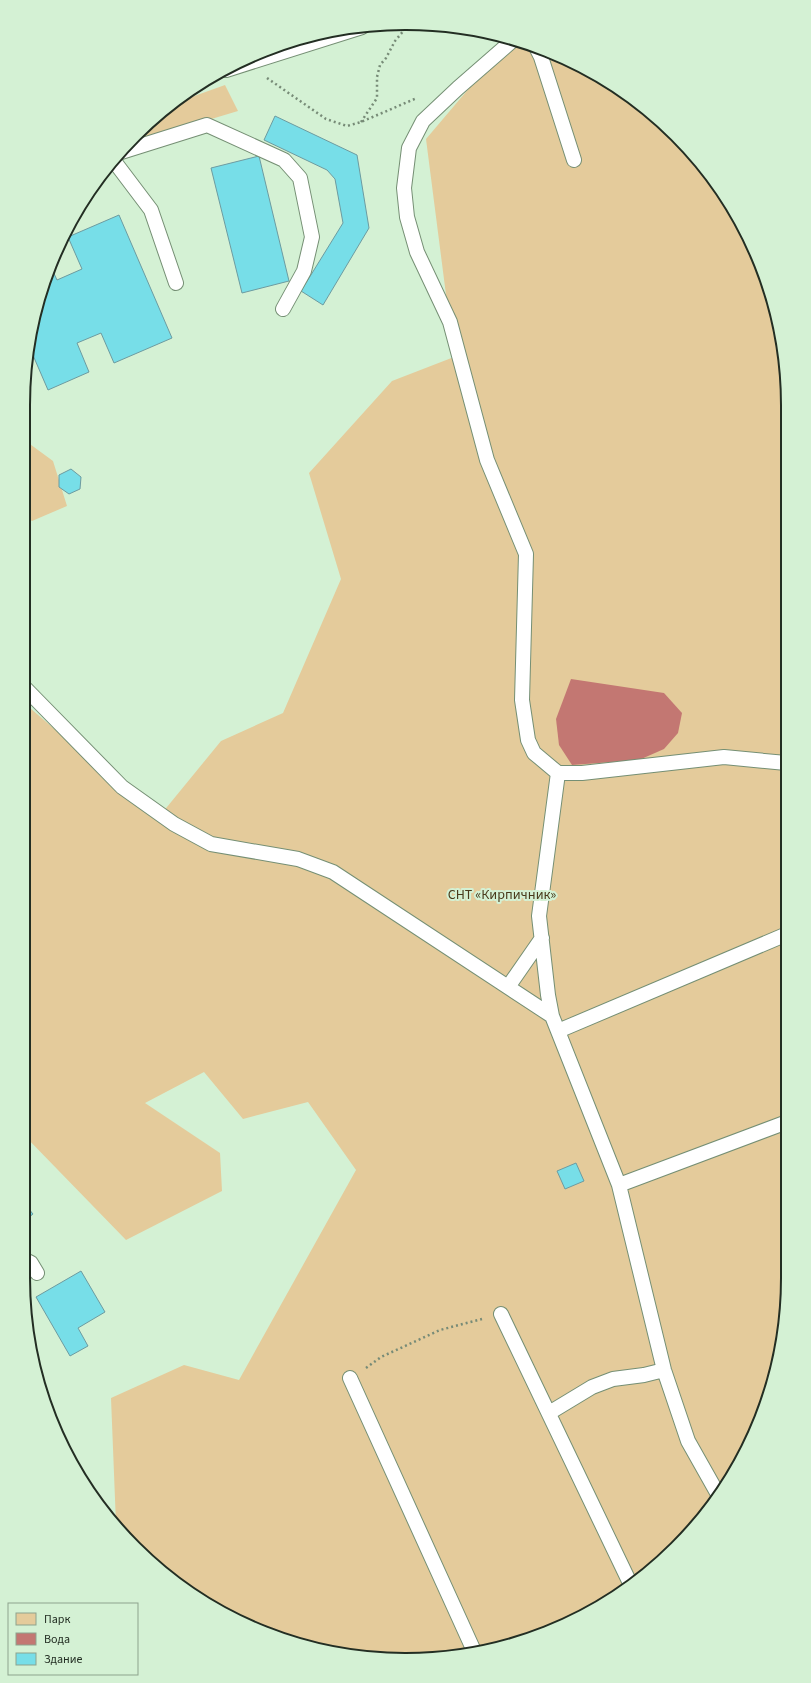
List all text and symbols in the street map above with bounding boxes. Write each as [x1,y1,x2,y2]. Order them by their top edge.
park label: СНТ «Кирпичник» [448,885,556,905]
legend [8,1603,138,1675]
text: Парк [44,1611,70,1628]
text: Вода [44,1631,70,1648]
text: Здание [44,1651,83,1668]

